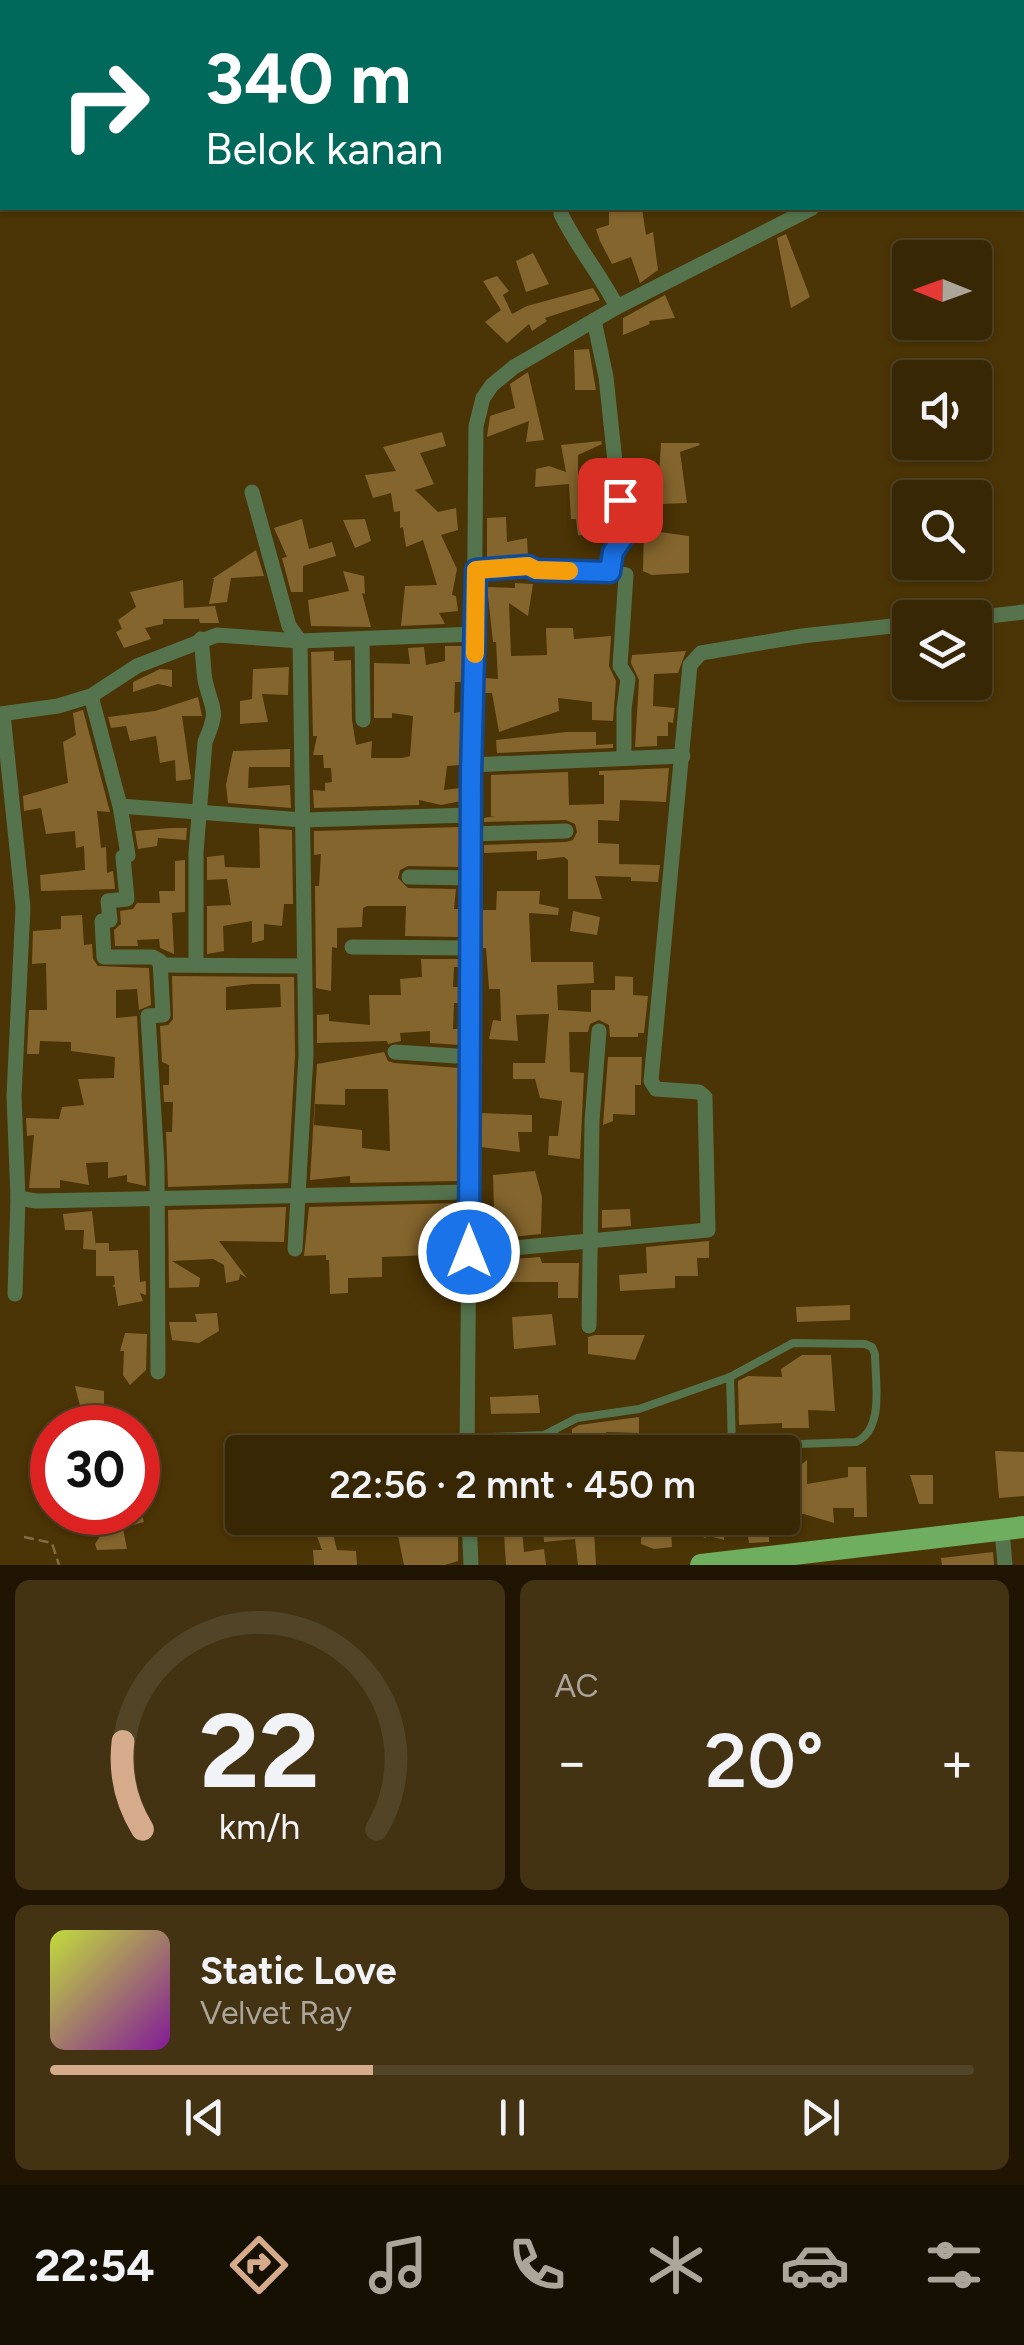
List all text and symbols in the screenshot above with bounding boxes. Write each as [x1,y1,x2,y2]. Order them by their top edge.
text: 340 m [205,36,411,121]
icon: right [40,40,170,170]
text: Belok kanan [205,121,443,175]
north arrow [892,240,992,340]
map controls [892,240,992,700]
button: sound [892,360,992,460]
pin [578,458,663,543]
icon: arrive [593,473,648,528]
button: search [892,480,992,580]
button: layers [892,600,992,700]
position arrow [417,1200,521,1304]
speed limit sign: 30 [30,1405,160,1535]
text: 22:56 · 2 mnt · 450 m [329,1462,696,1508]
text: AC [555,1667,599,1705]
text: 22 [200,1688,320,1813]
text: 20° [705,1716,824,1806]
text: − [555,1729,589,1795]
text: + [940,1729,974,1795]
text: km/h [219,1805,301,1848]
text: Static Love [200,1948,397,1994]
text: Velvet Ray [200,1994,352,2032]
icon: previous [177,2090,232,2145]
icon: pause [485,2090,540,2145]
icon: next [793,2090,848,2145]
icon: directions [224,2230,294,2300]
icon: music [363,2230,433,2300]
icon: phone [502,2230,572,2300]
icon: climate [641,2230,711,2300]
icon: car [780,2230,850,2300]
icon: filters [919,2230,989,2300]
text: 22:54 [35,2238,155,2292]

